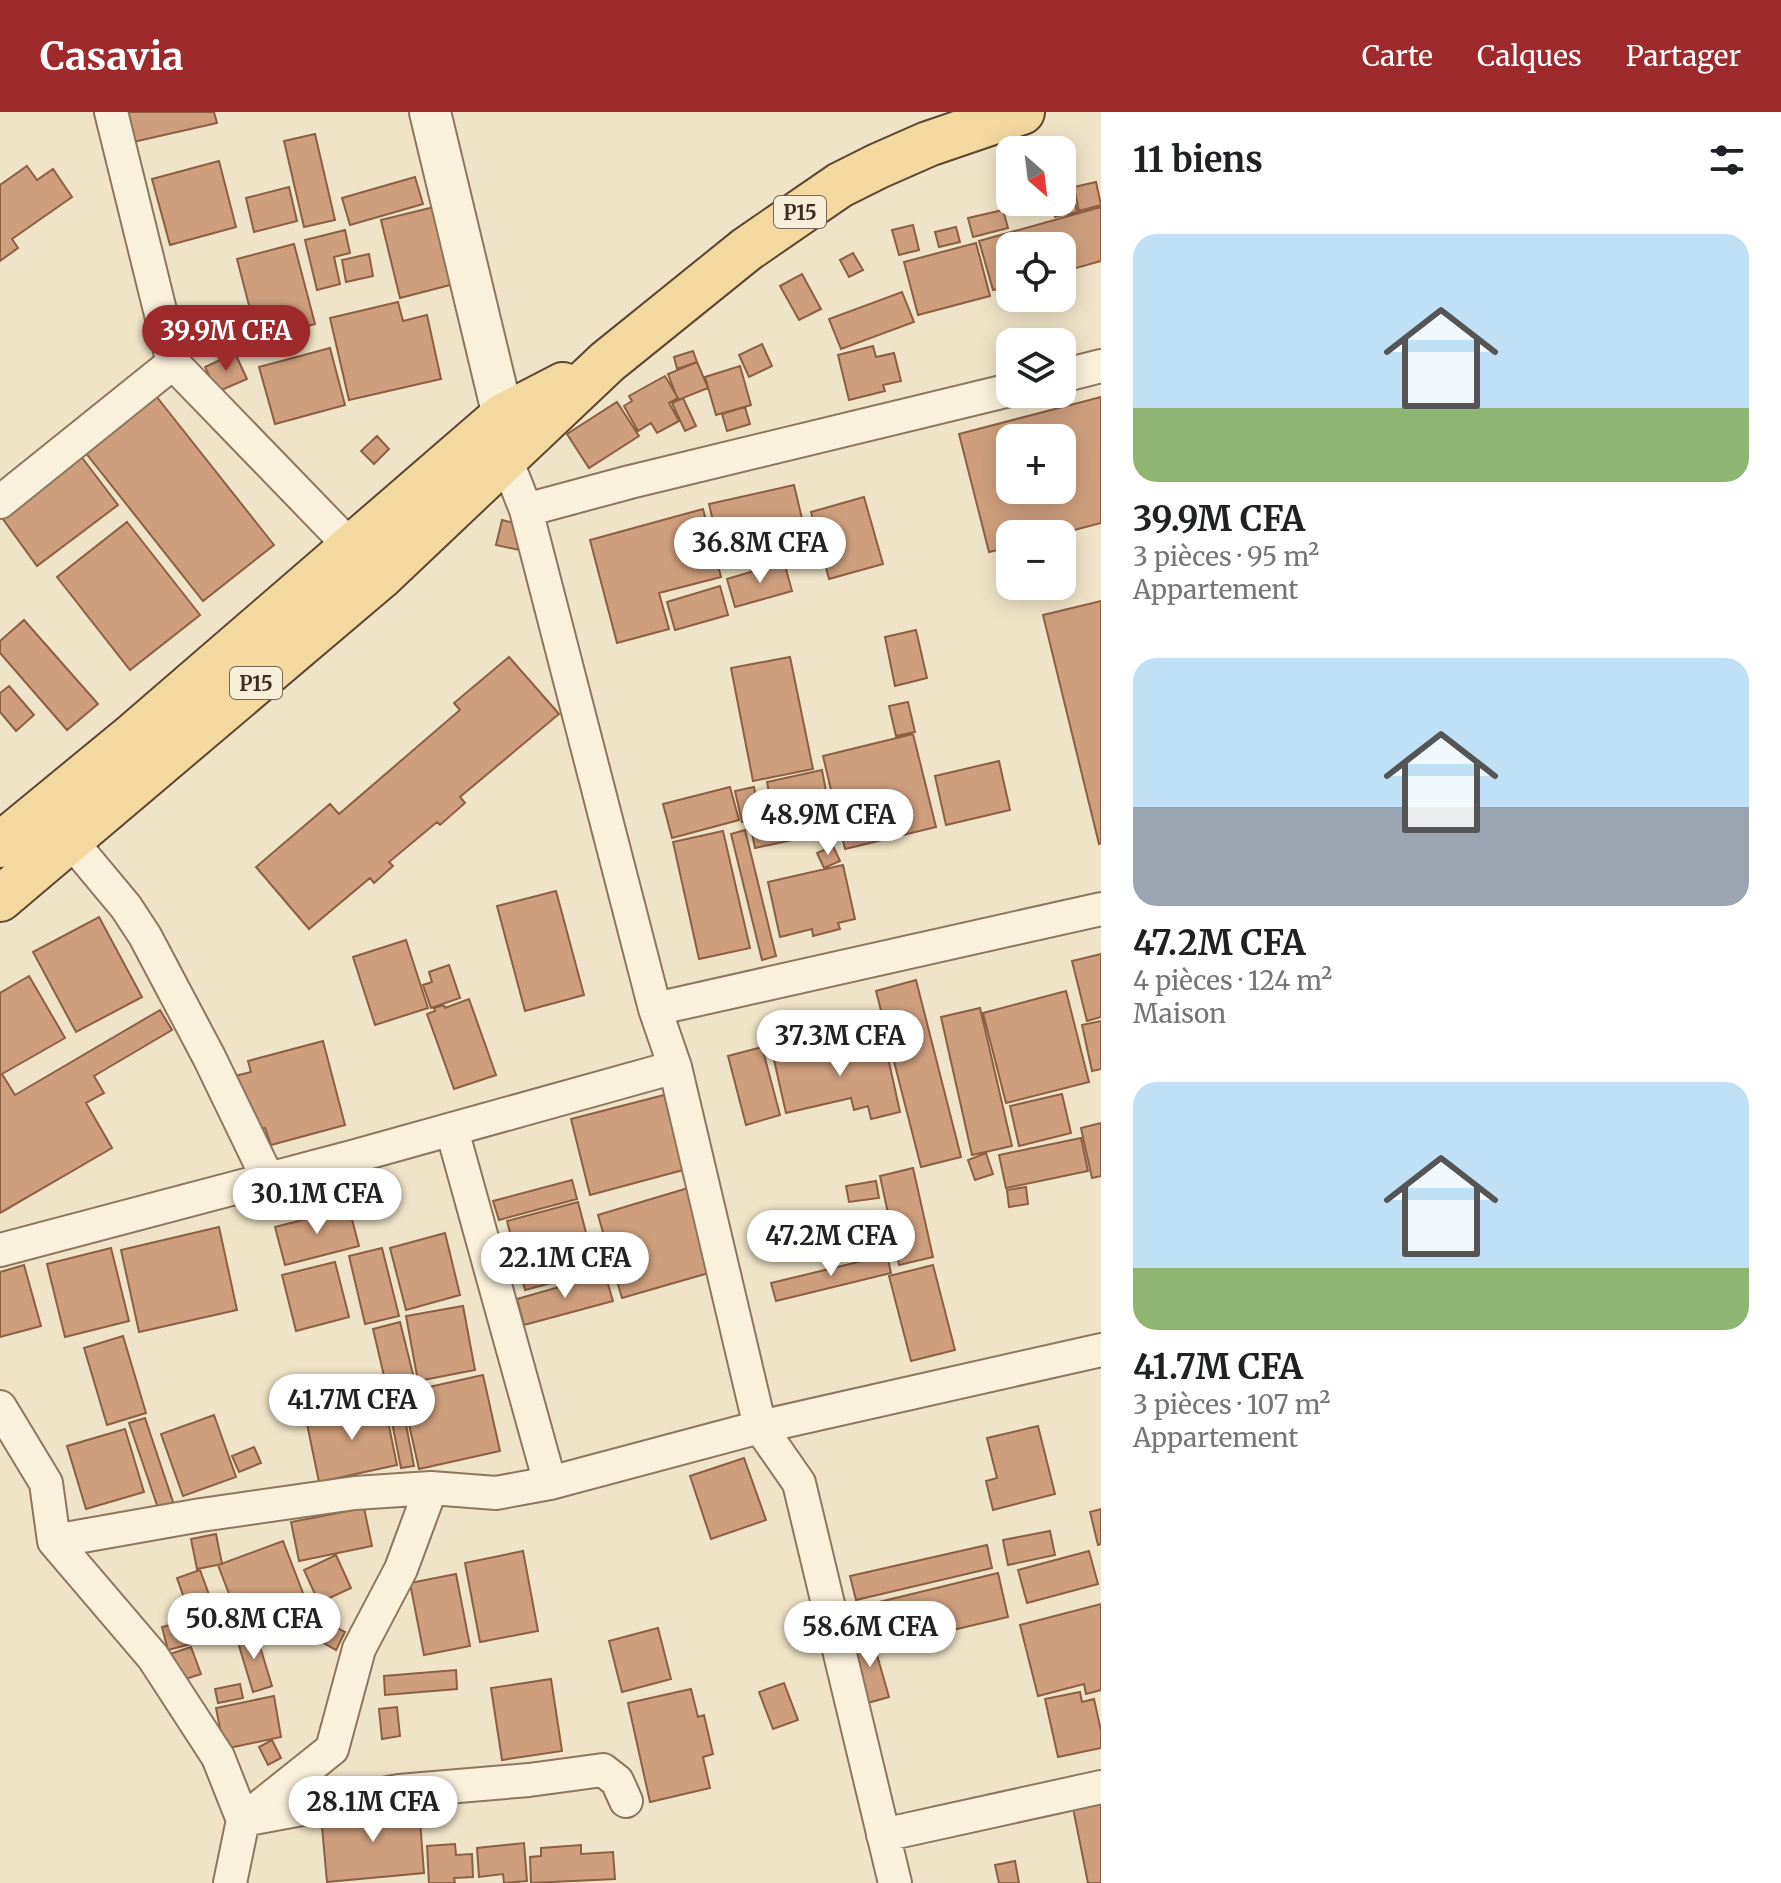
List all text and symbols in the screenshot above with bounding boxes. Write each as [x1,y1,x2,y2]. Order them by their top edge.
text: Casavia [40,33,184,80]
text: Carte [1362,38,1433,74]
text: Calques [1477,38,1582,74]
text: Partager [1626,38,1741,74]
north arrow [996,136,1076,216]
map controls [996,136,1076,600]
icon: filters [1705,138,1749,182]
text: 11 biens [1133,139,1263,181]
road number: P15 [774,196,826,228]
button: locate [996,232,1076,312]
icon: home [1369,286,1513,430]
pin: 39.9M CFA [134,305,318,373]
text: 39.9M CFA [160,314,292,347]
button: layers [996,328,1076,408]
button: + [996,424,1076,504]
text: 39.9M CFA [1133,498,1305,540]
pin: 36.8M CFA [668,517,852,585]
button: − [996,520,1076,600]
text: 36.8M CFA [692,526,828,559]
text: 3 pièces · 95 m² [1133,540,1319,573]
text: Appartement [1133,573,1298,606]
road number: P15 [230,667,282,699]
icon: home [1369,710,1513,854]
pin: 48.9M CFA [736,789,920,857]
text: 48.9M CFA [760,798,896,831]
text: 47.2M CFA [1133,922,1306,964]
text: 4 pièces · 124 m² [1133,964,1332,997]
text: Maison [1133,997,1226,1030]
pin: 37.3M CFA [748,1010,932,1078]
text: 37.3M CFA [775,1019,905,1052]
icon: home [1369,1134,1513,1278]
pin: 30.1M CFA [225,1168,409,1236]
text: 30.1M CFA [251,1177,383,1210]
pin: 47.2M CFA [739,1210,923,1278]
text: 47.2M CFA [765,1219,897,1252]
pin: 22.1M CFA [473,1232,657,1300]
text: 22.1M CFA [499,1241,631,1274]
text: 41.7M CFA [1133,1346,1303,1388]
pin: 41.7M CFA [260,1374,444,1442]
text: 41.7M CFA [287,1383,417,1416]
text: 3 pièces · 107 m² [1133,1388,1330,1421]
text: Appartement [1133,1421,1298,1454]
pin: 50.8M CFA [162,1593,346,1661]
pin: 58.6M CFA [778,1601,962,1669]
text: 50.8M CFA [186,1602,322,1635]
text: 58.6M CFA [802,1610,938,1643]
pin: 28.1M CFA [281,1776,465,1844]
text: 28.1M CFA [307,1785,439,1818]

